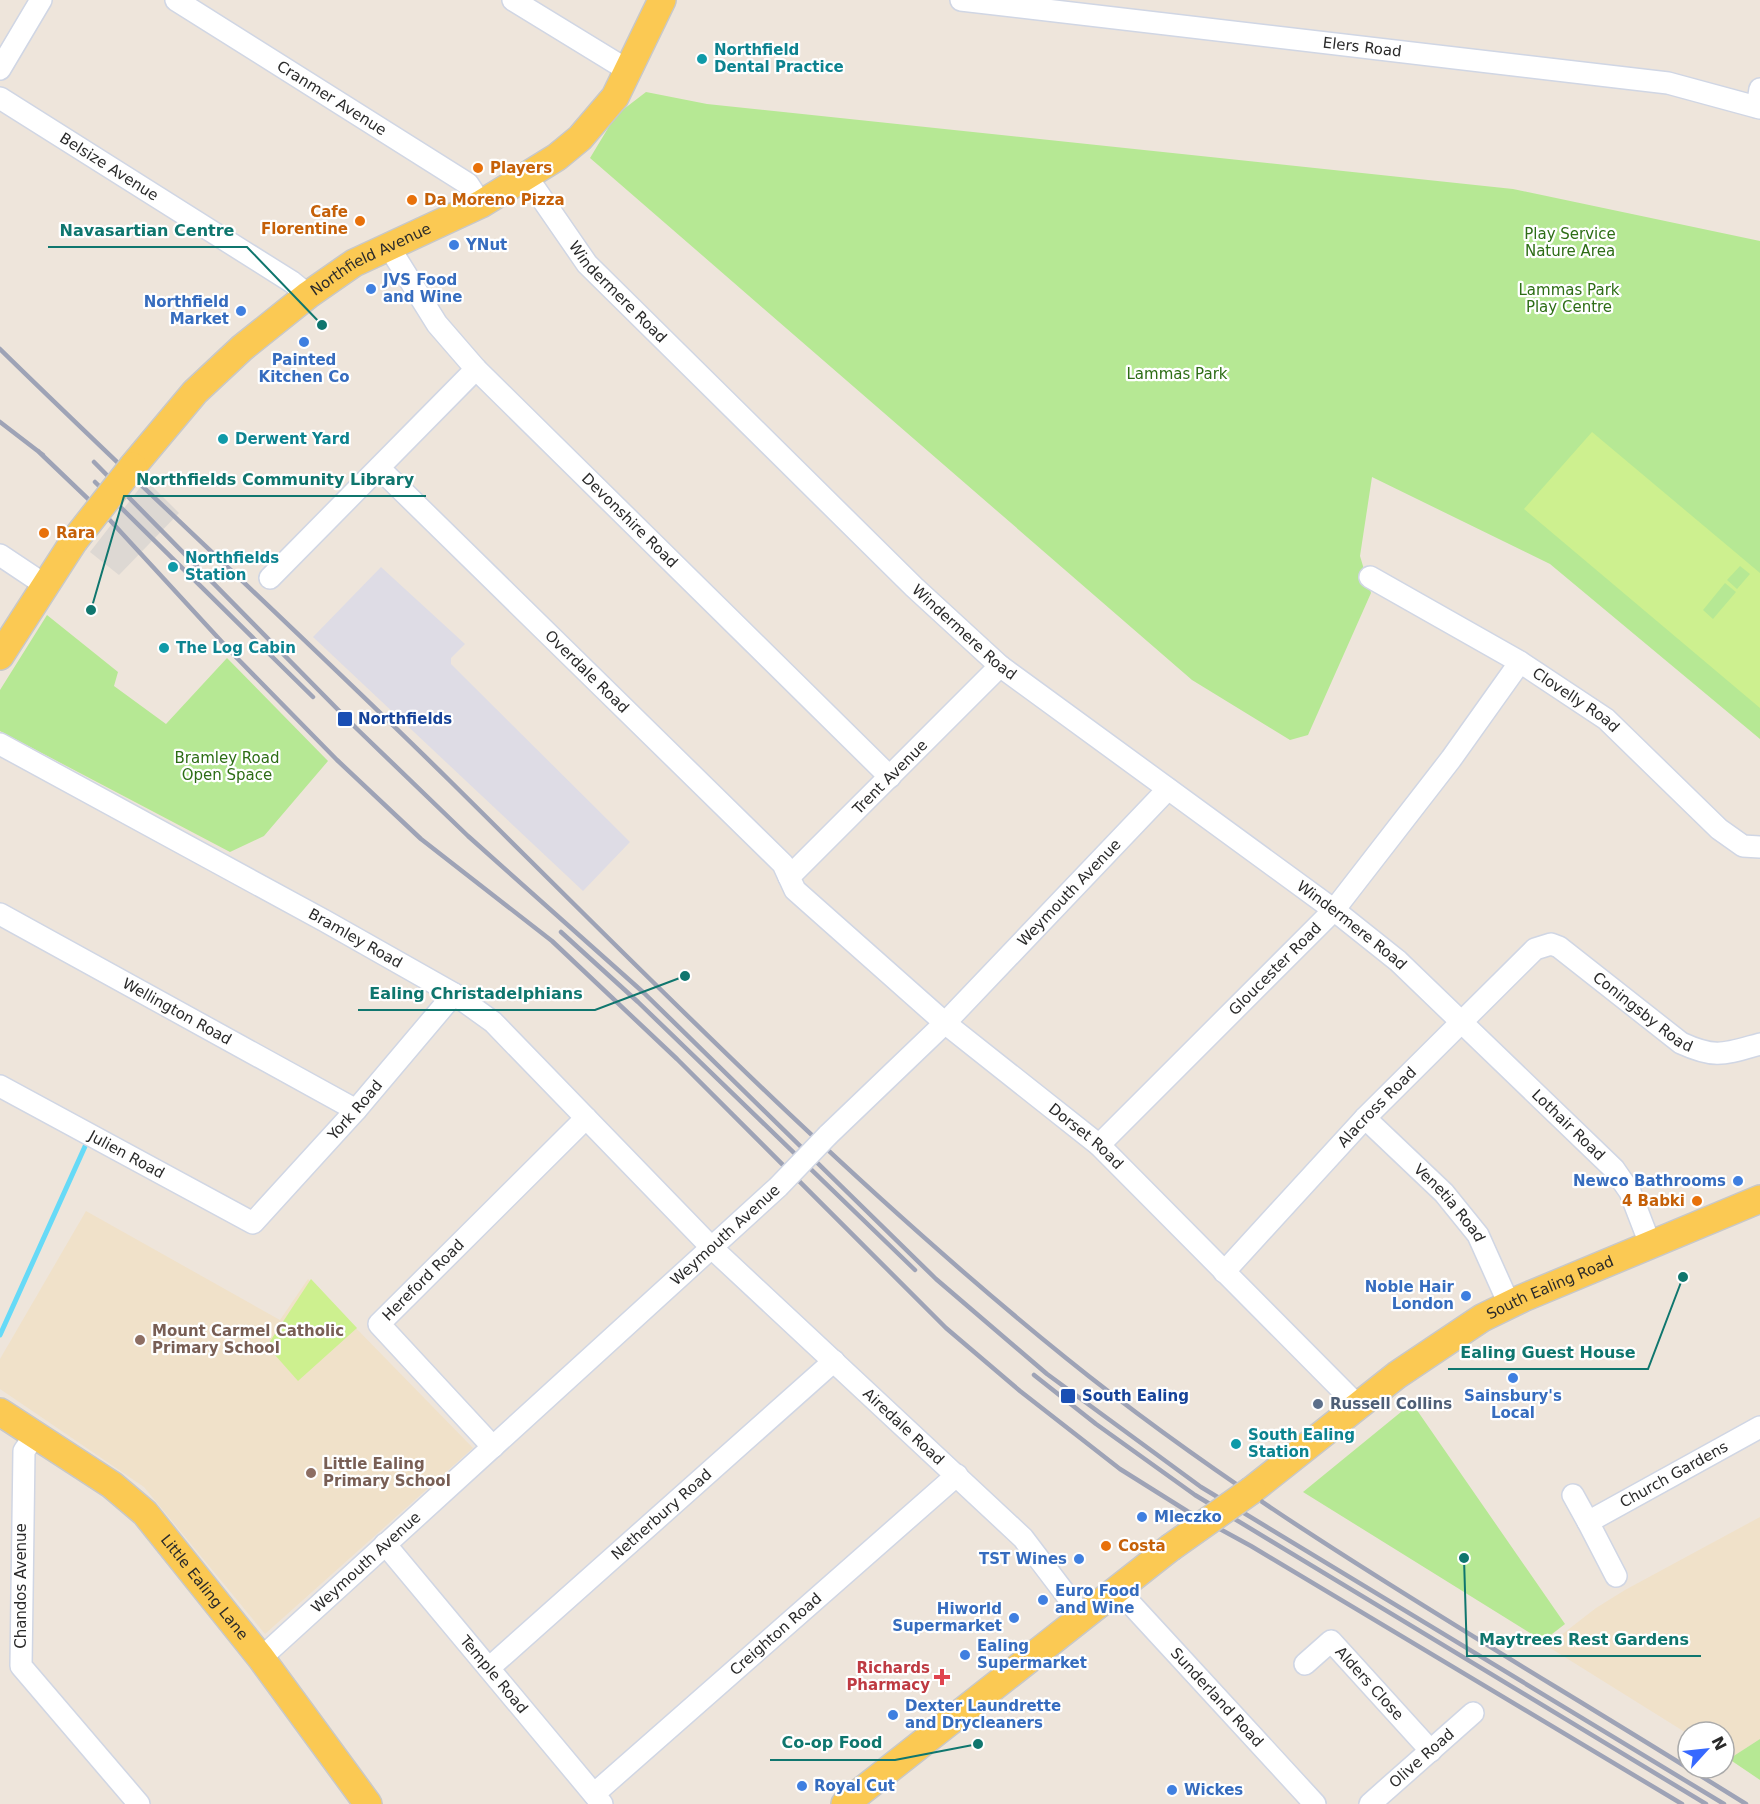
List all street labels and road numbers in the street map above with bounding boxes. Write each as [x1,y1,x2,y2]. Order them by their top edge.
street label: Elers Road [1322,34,1403,61]
street label: Cranmer Avenue [274,57,390,139]
street label: Belsize Avenue [56,129,162,205]
street label: Northfield Avenue [307,220,434,300]
street label: Windermere Road [565,238,670,347]
street label: Devonshire Road [578,469,681,572]
street label: Windermere Road [908,581,1020,684]
street label: Overdale Road [541,627,633,717]
street label: Clovelly Road [1529,664,1623,736]
street label: Trent Avenue [848,736,931,819]
street label: Weymouth Avenue [1014,835,1124,950]
street label: Windermere Road [1293,877,1410,973]
street label: Bramley Road [305,905,406,972]
street label: Gloucester Road [1225,919,1325,1019]
street label: Coningsby Road [1589,968,1695,1056]
street label: Wellington Road [119,974,235,1049]
street label: Alacross Road [1334,1063,1420,1151]
street label: York Road [323,1077,386,1144]
street label: Lothair Road [1528,1086,1609,1164]
street label: Dorset Road [1045,1100,1127,1173]
street label: Julien Road [85,1126,168,1182]
street label: Venetia Road [1410,1160,1489,1245]
street label: Weymouth Avenue [667,1181,784,1289]
street label: Hereford Road [379,1236,468,1325]
street label: South Ealing Road [1484,1252,1616,1323]
street label: Airedale Road [859,1385,948,1469]
street label: Church Gardens [1617,1437,1731,1512]
street label: Netherbury Road [608,1465,715,1564]
street label: Weymouth Avenue [308,1508,424,1617]
street label: Chandos Avenue [12,1523,30,1649]
street label: Little Ealing Lane [157,1531,252,1643]
street label: Creighton Road [726,1589,825,1679]
street label: Temple Road [456,1631,532,1717]
street label: Alders Close [1332,1643,1407,1724]
street label: Sunderland Road [1167,1644,1267,1751]
street label: Olive Road [1385,1725,1458,1792]

